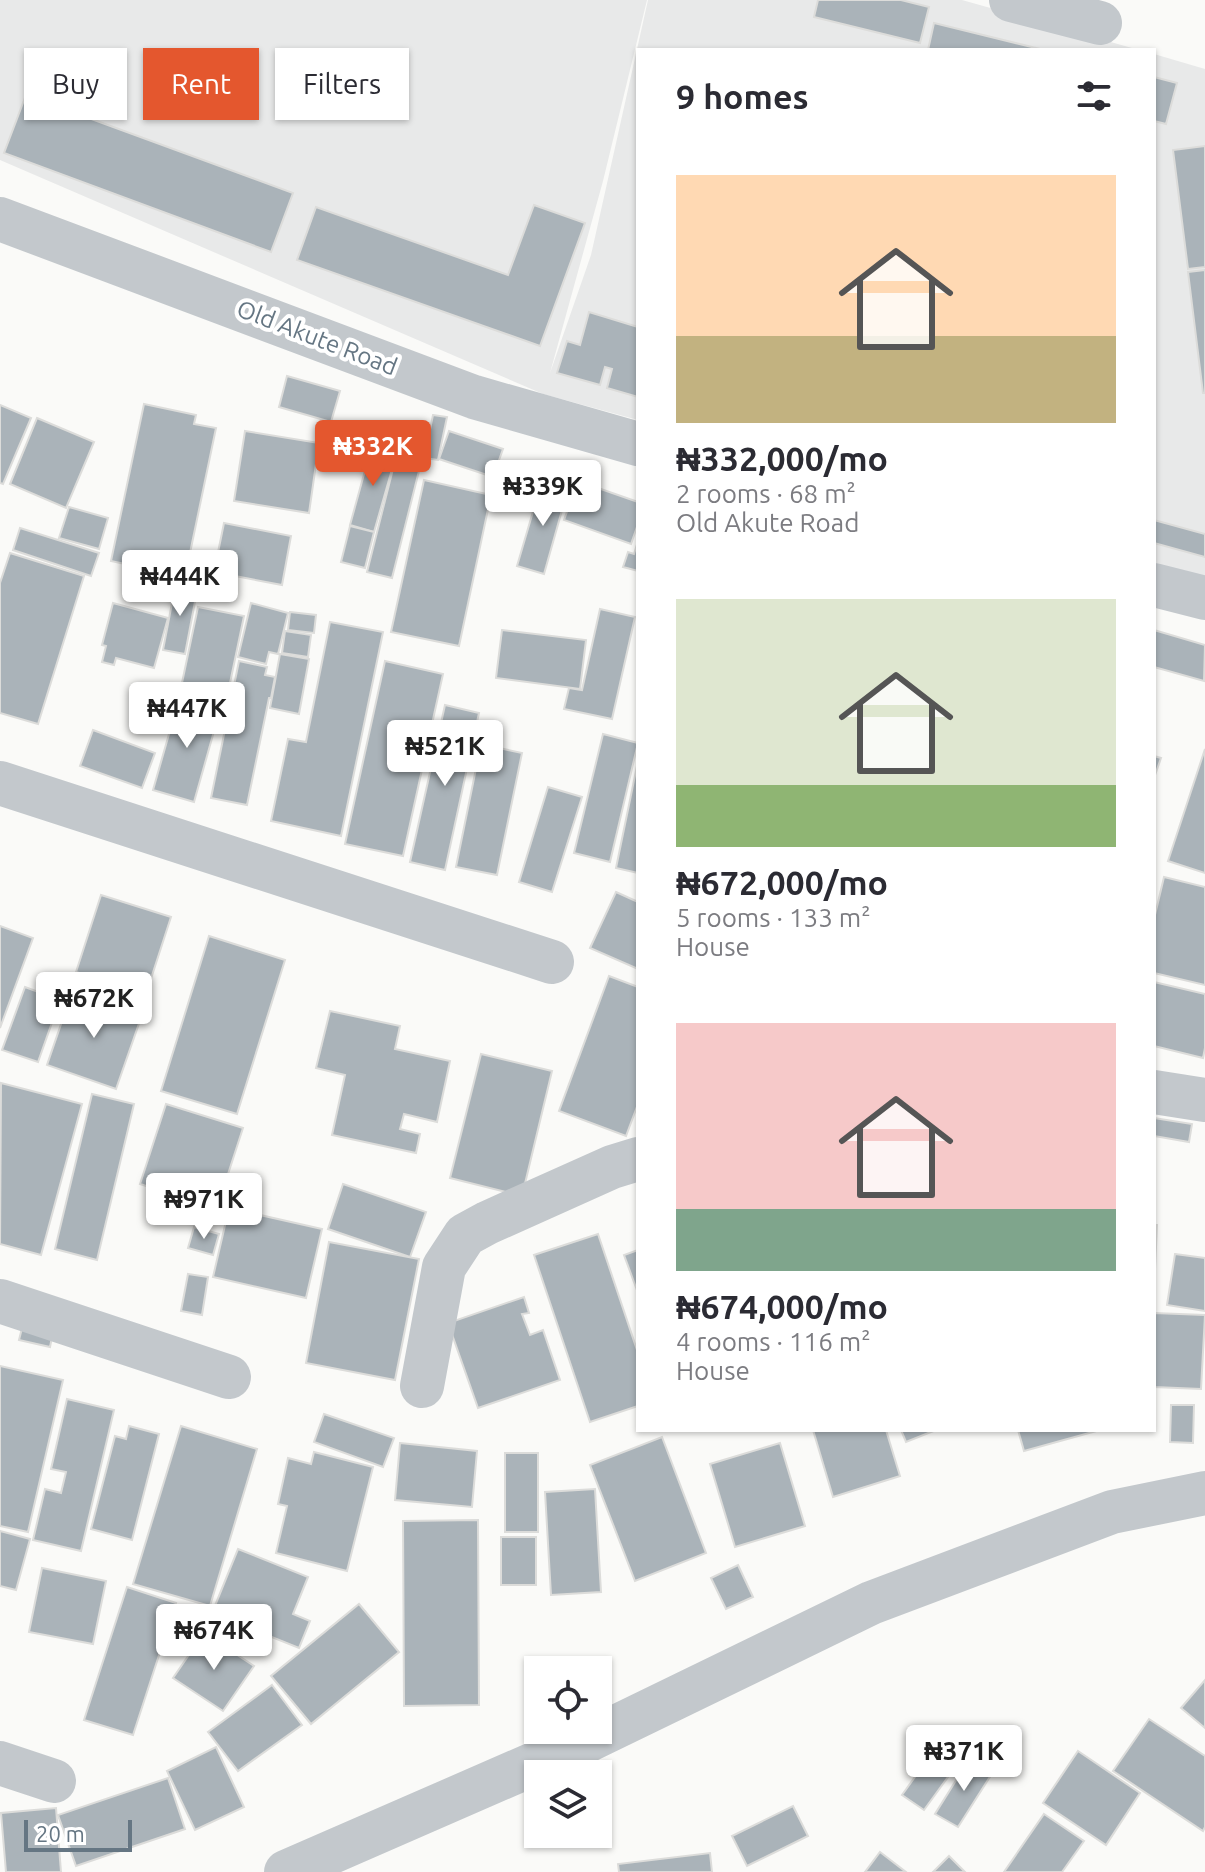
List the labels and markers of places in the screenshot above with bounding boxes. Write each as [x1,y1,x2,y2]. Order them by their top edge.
pin: ₦332K [317,420,429,488]
pin: ₦339K [487,460,599,528]
pin: ₦444K [124,550,236,618]
pin: ₦447K [131,682,243,750]
pin: ₦521K [389,720,501,788]
pin: ₦672K [38,972,150,1040]
pin: ₦971K [148,1173,260,1241]
pin: ₦674K [158,1604,270,1672]
pin: ₦371K [908,1725,1020,1793]

